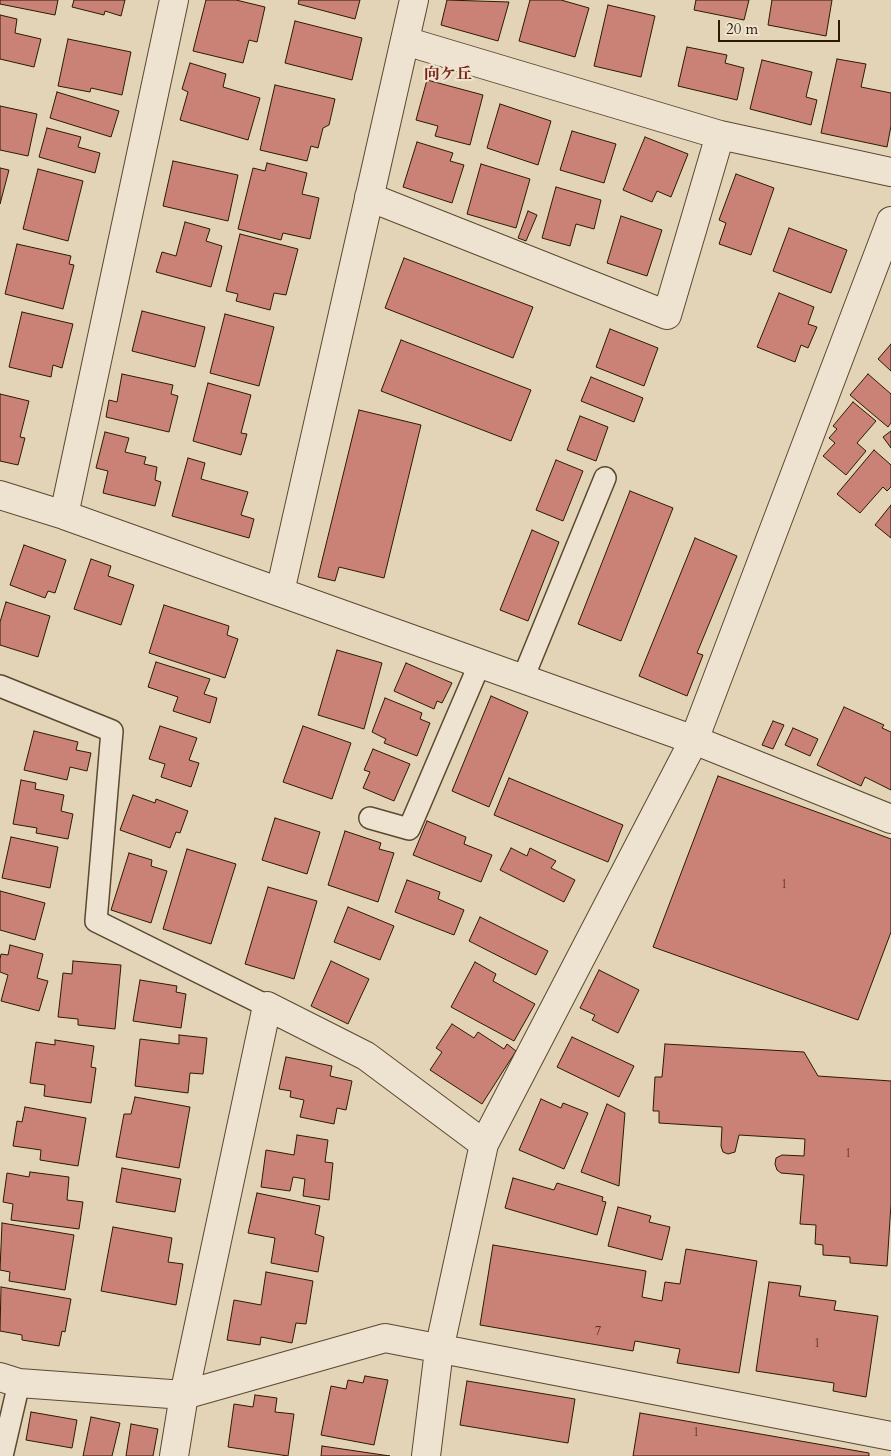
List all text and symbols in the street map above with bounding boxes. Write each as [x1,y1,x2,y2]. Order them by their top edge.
scale bar [721,10,844,42]
text: 20 m [726,19,758,39]
district label: 向ケ丘 [424,65,472,85]
house number: 1 [781,878,787,892]
house number: 1 [845,1147,851,1161]
house number: 7 [595,1325,601,1339]
house number: 1 [814,1337,820,1351]
house number: 1 [693,1426,699,1440]

